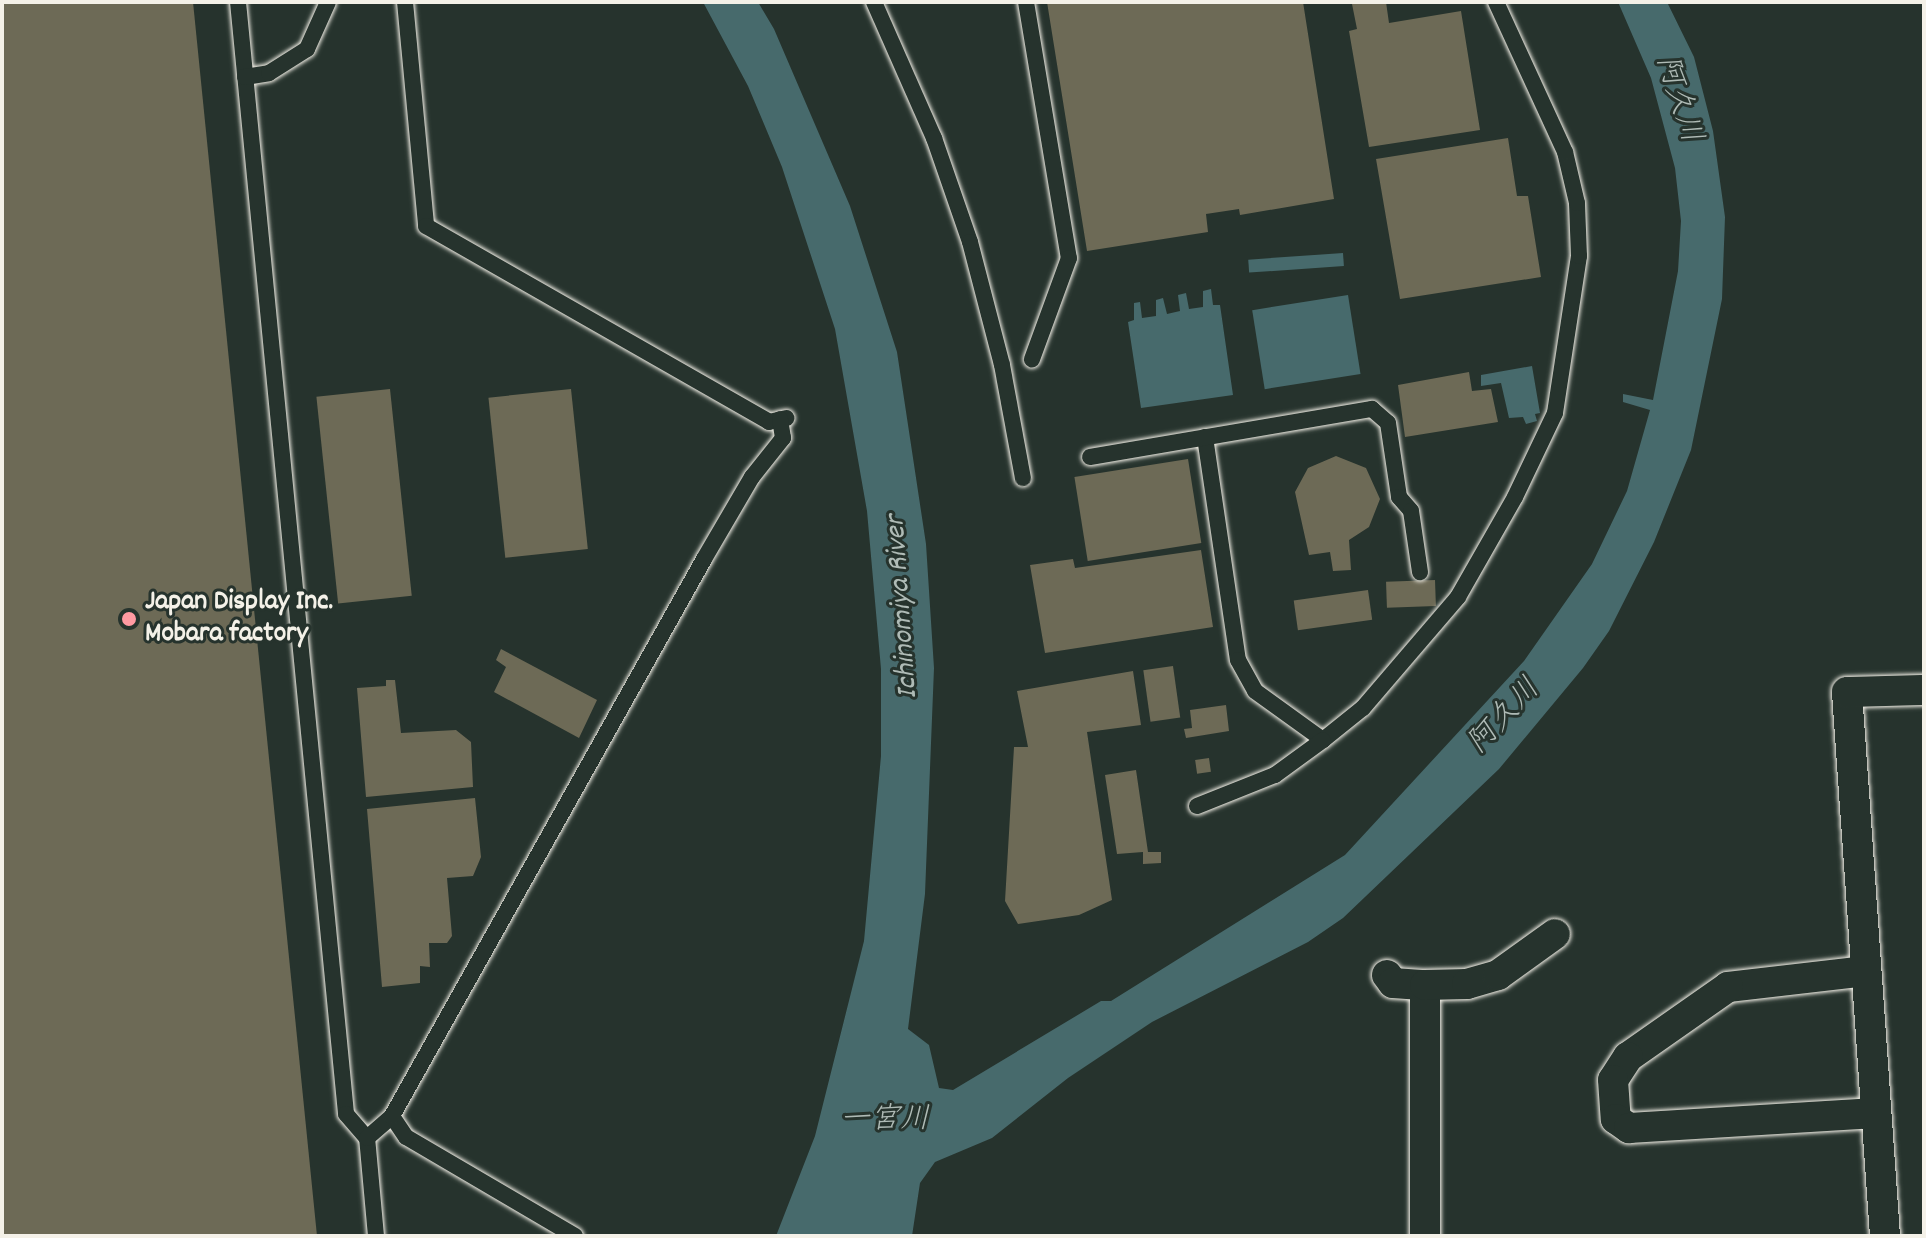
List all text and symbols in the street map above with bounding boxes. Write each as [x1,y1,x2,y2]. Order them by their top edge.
water label: 阿久川 [1645,52,1707,148]
water label: Ichinomiya River [880,514,928,700]
place label: Japan Display Inc. Mobara factory [145,586,333,652]
marker: Japan Display Inc. Mobara factory [120,610,138,628]
water label: 阿久川 [1462,673,1550,763]
water label: 一宮川 [840,1104,930,1140]

